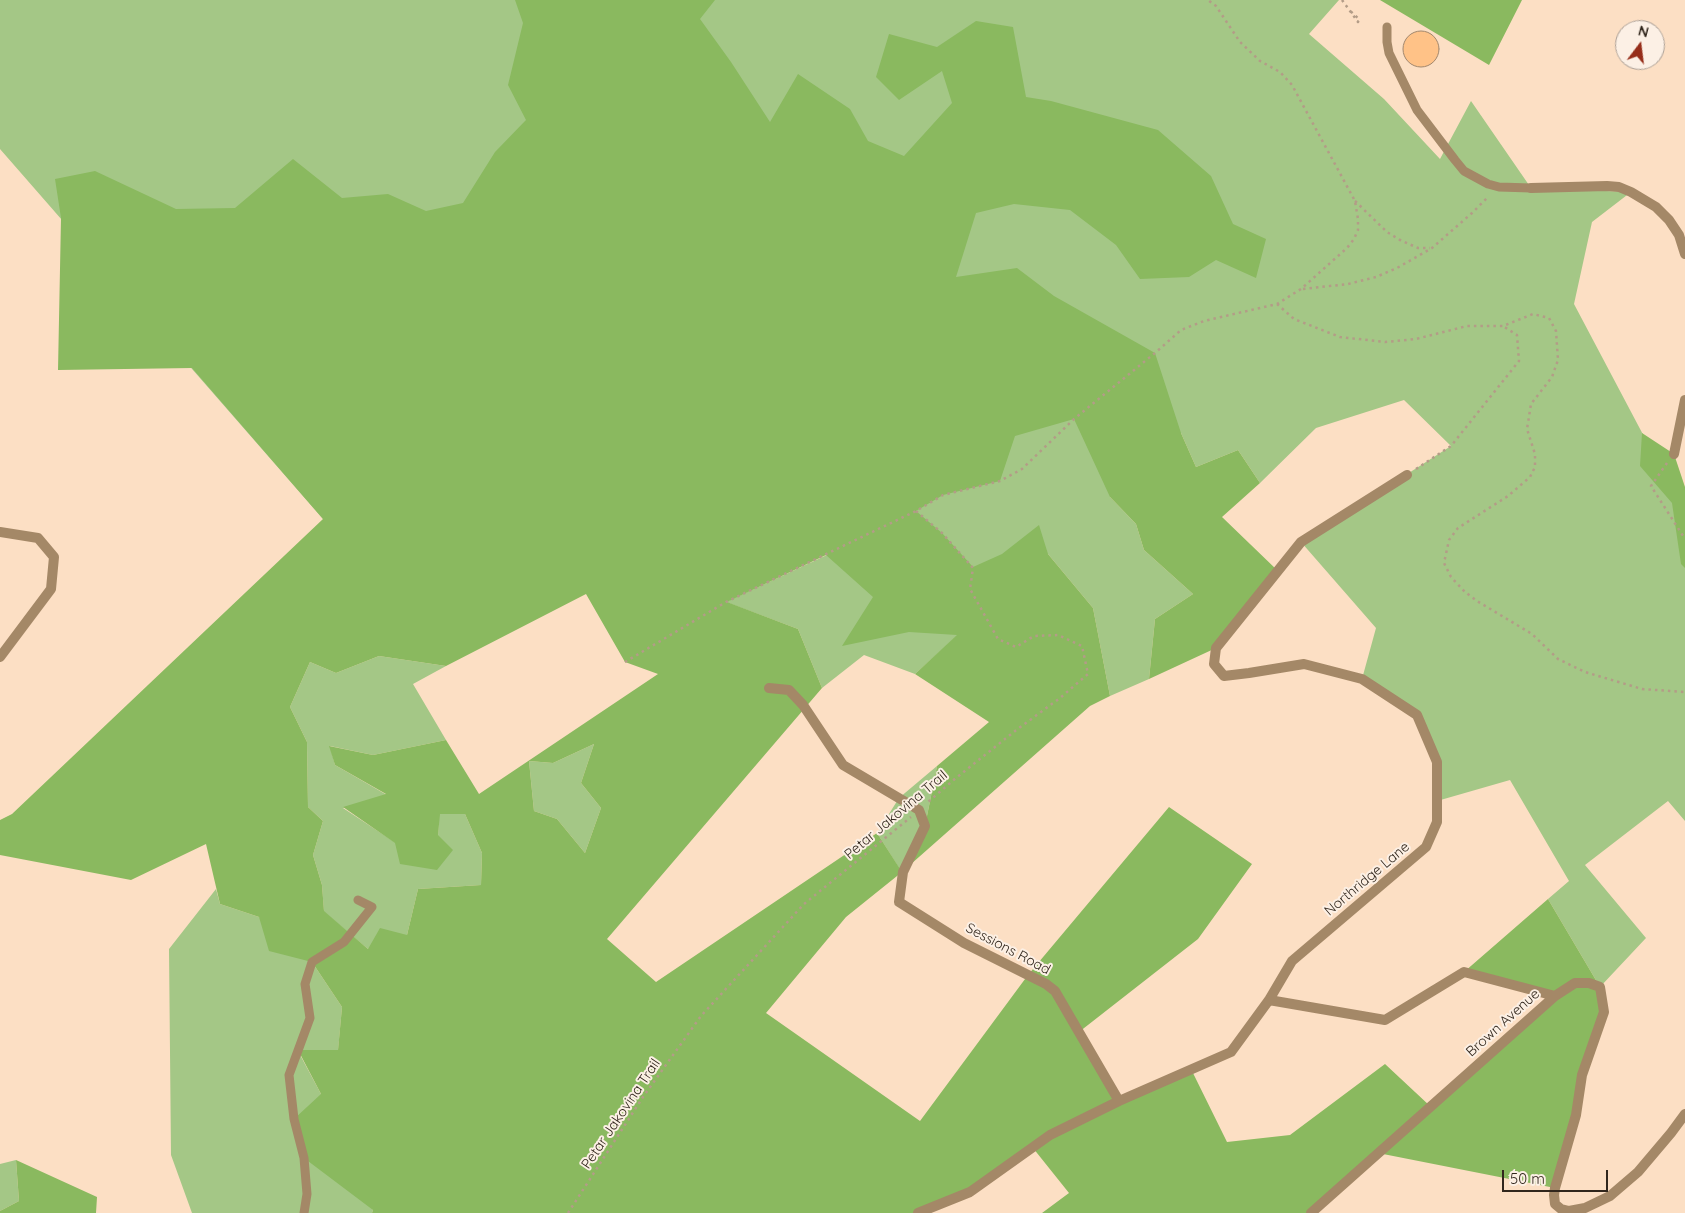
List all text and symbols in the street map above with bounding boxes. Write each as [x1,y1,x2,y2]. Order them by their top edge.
north arrow [1615,20,1665,70]
text: N [1636,21,1651,42]
street label: Petar Jakovina Trail [841,767,951,863]
street label: Northridge Lane [1321,839,1413,919]
street label: Sessions Road [963,920,1053,978]
street label: Brown Avenue [1463,986,1543,1060]
street label: Petar Jakovina Trail [578,1056,664,1172]
scale bar [1505,1160,1611,1192]
text: 50 m [1510,1169,1545,1188]

